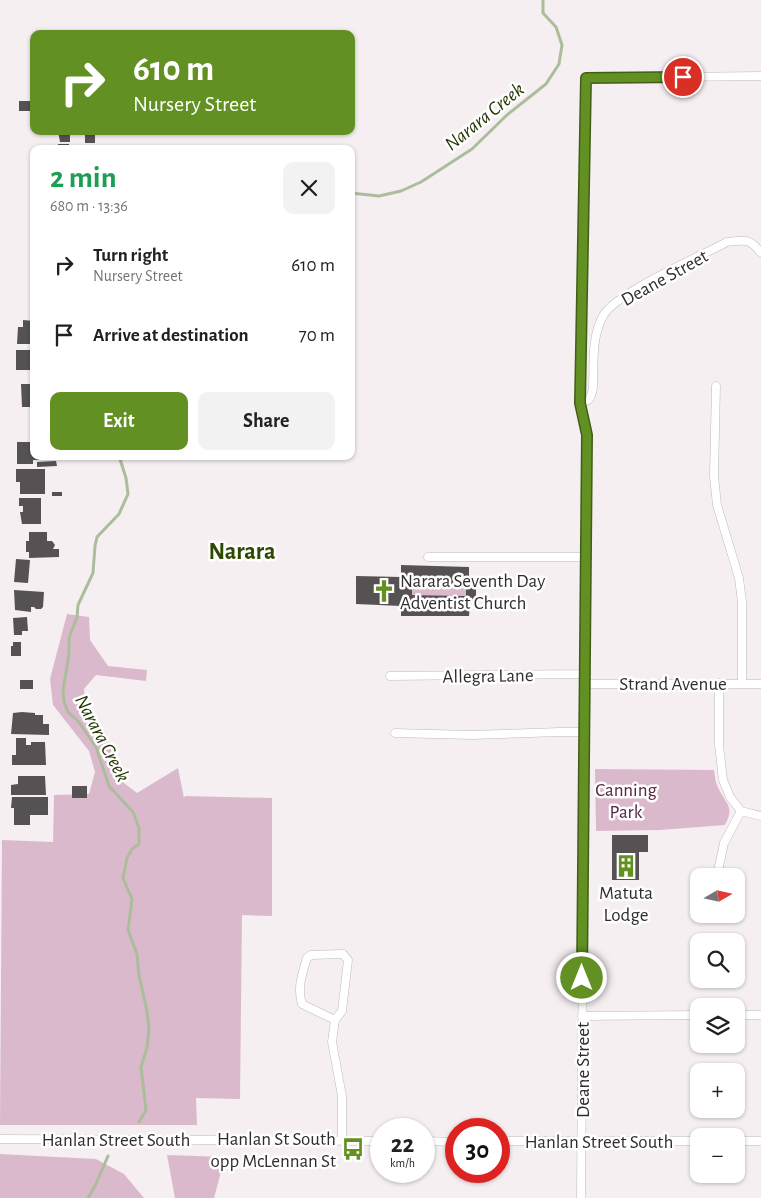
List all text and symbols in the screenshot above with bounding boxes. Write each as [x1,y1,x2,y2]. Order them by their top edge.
icon: right [50,50,115,115]
text: 610 m [133,52,214,87]
pin [662,56,704,98]
icon: arrive [669,63,697,91]
water label: Narara Creek [441,79,528,155]
text: Nursery Street [133,93,256,115]
button: close [283,162,335,214]
text: 2 min [50,163,117,193]
text: 680 m · 13:36 [50,198,128,214]
text: Turn right [93,246,168,265]
street label: Deane Street [618,247,711,310]
icon: right [50,251,78,279]
text: 610 m [291,256,335,275]
text: Nursery Street [93,268,183,284]
icon: arrive [50,321,78,349]
text: Arrive at destination [93,326,249,345]
text: 70 m [299,326,335,345]
button: Exit [50,392,188,450]
button: Share [198,392,335,450]
district label: Narara [209,540,275,564]
place label: Narara Seventh Day Adventist Church [400,572,545,613]
church icon: Narara Seventh Day Adventist Church [371,578,397,604]
street label: Allegra Lane [442,666,534,687]
street label: Strand Avenue [619,675,727,694]
water label: Narara Creek [71,692,133,785]
park label: Canning Park [595,781,658,822]
building icon: Matuta Lodge [613,853,639,879]
north arrow [690,868,745,922]
map controls [690,868,745,1183]
place label: Matuta Lodge [599,884,653,925]
button: search [690,933,745,988]
position arrow [555,951,607,1003]
button: layers [690,998,745,1053]
street label: Deane Street [574,1022,593,1118]
button: + [690,1063,745,1118]
speed limit sign: 30 [445,1118,510,1183]
button: − [690,1128,745,1183]
place label: Hanlan St South opp McLennan St [210,1130,336,1171]
street label: Hanlan Street South [42,1131,190,1150]
text: 22 [391,1132,414,1157]
street label: Hanlan Street South [525,1133,673,1152]
bus stop icon: Hanlan St South opp McLennan St [340,1136,366,1162]
text: km/h [390,1157,415,1169]

